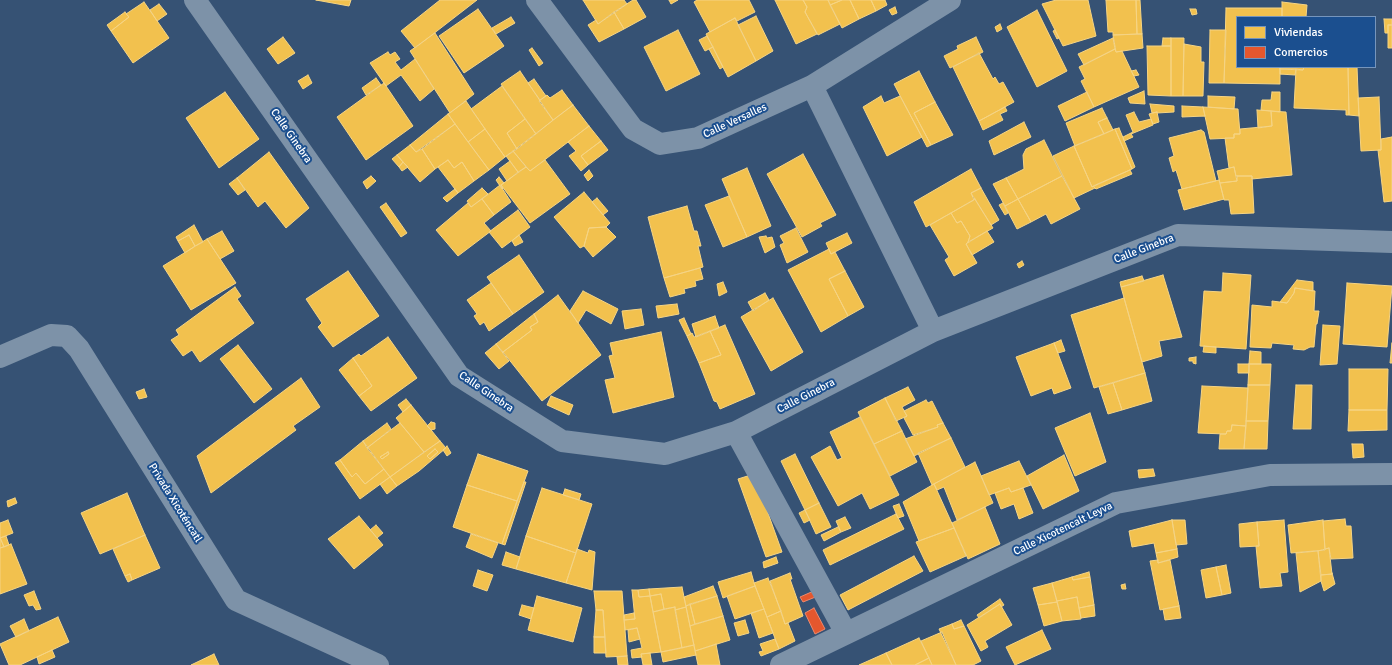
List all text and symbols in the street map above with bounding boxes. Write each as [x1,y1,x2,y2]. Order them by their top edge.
legend [1236,16,1376,68]
text: Viviendas [1274,25,1323,40]
text: Comercios [1274,45,1328,60]
street label: Calle Versalles [701,101,769,141]
street label: Calle Ginebra [267,106,315,166]
street label: Calle Ginebra [1112,232,1176,266]
street label: Calle Ginebra [456,369,516,415]
street label: Calle Ginebra [775,376,837,416]
street label: Privada Xicoténcatl [145,461,205,545]
street label: Calle Xicotencalt Leyva [1011,499,1115,559]

